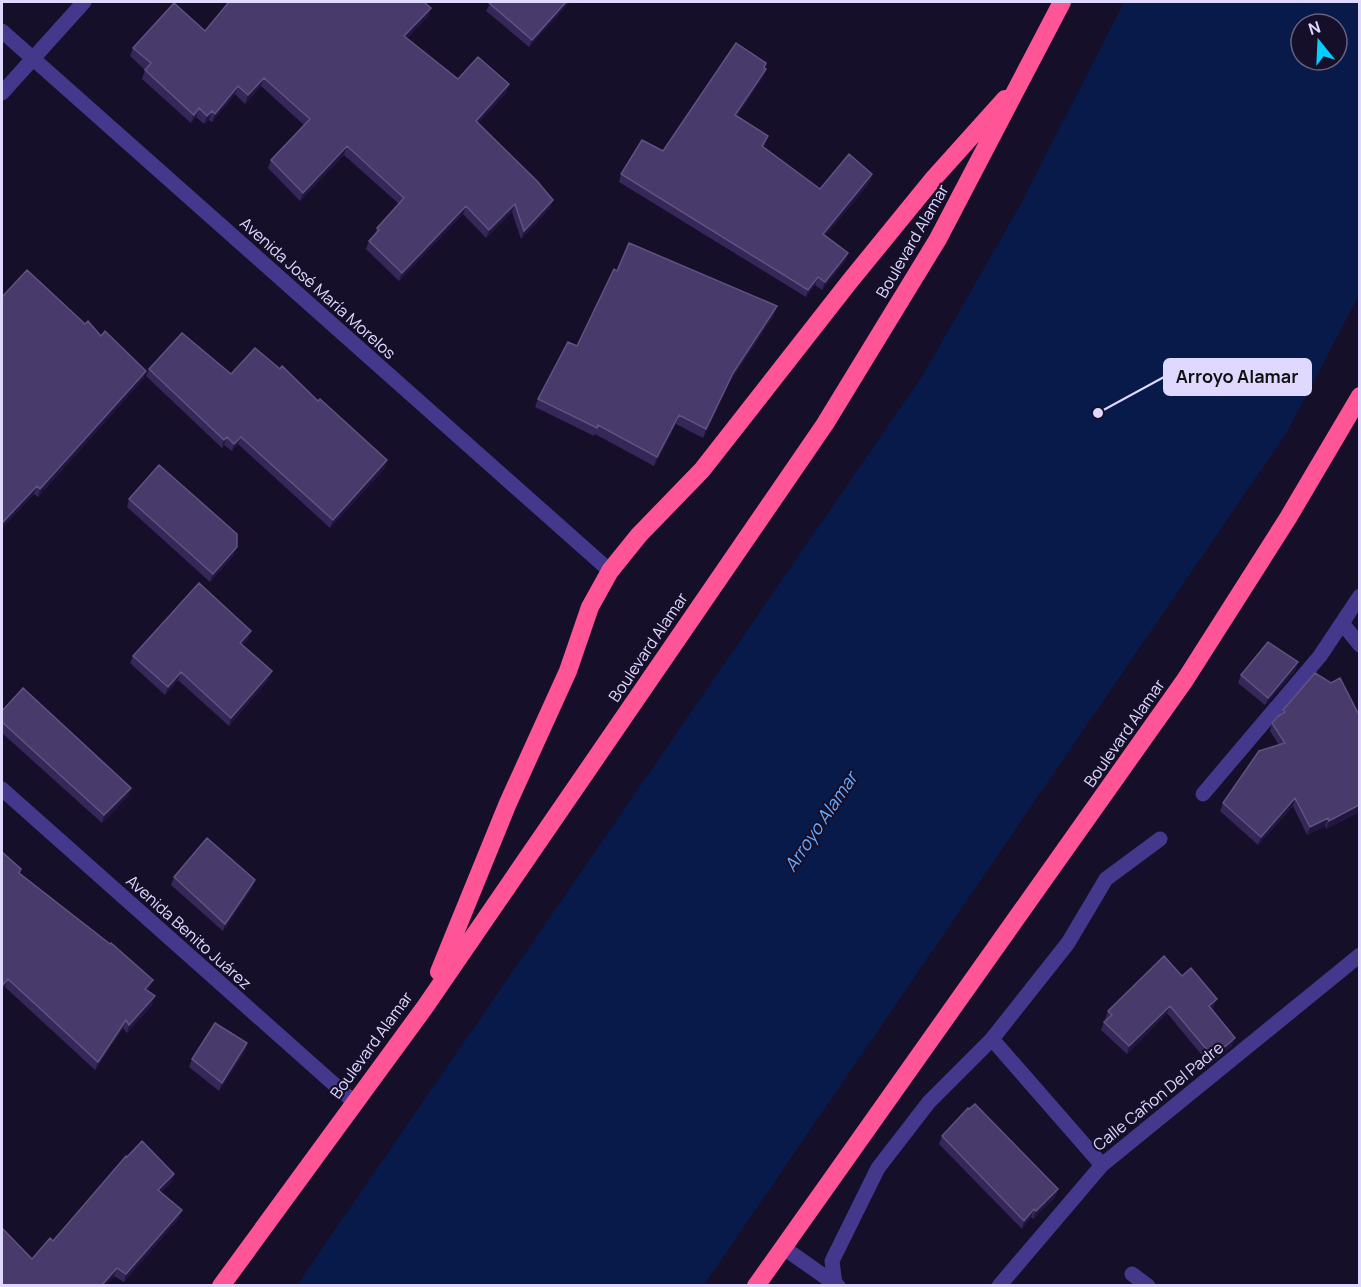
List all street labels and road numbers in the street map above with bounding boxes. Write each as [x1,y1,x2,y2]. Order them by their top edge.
street label: Boulevard Alamar [871,180,953,302]
street label: Avenida José María Morelos [235,212,401,364]
street label: Boulevard Alamar [603,588,693,706]
street label: Boulevard Alamar [1078,674,1170,791]
street label: Avenida Benito Juárez [122,870,256,994]
street label: Boulevard Alamar [325,987,417,1103]
street label: Calle Cañon Del Padre [1088,1036,1228,1156]

